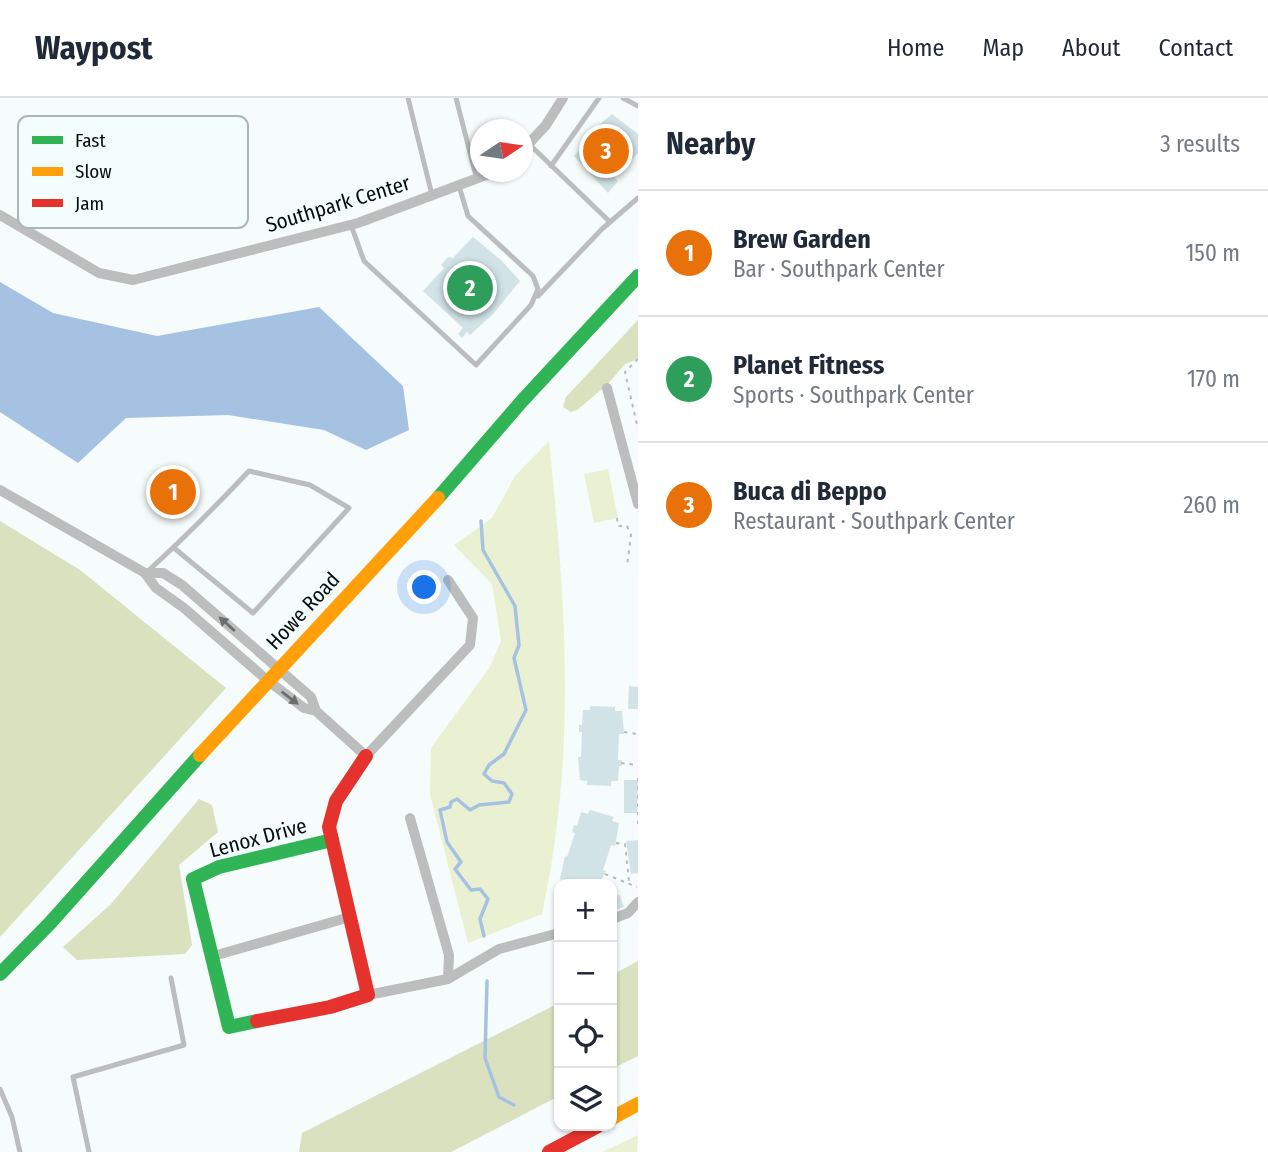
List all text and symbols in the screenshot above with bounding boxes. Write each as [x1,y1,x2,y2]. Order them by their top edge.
text: Waypost [35,28,153,68]
text: Home [887,34,944,62]
text: Map [982,34,1024,62]
text: About [1062,34,1120,62]
text: Contact [1158,34,1233,62]
legend [18,116,248,228]
north arrow [470,119,533,182]
pin: 3 [583,125,629,177]
text: Nearby [666,126,755,162]
text: Fast [75,129,106,152]
text: 3 results [1160,130,1240,158]
text: Slow [75,160,112,183]
street label: Southpark Center [263,169,414,238]
text: Jam [75,192,104,215]
text: Brew Garden [733,224,871,255]
text: 1 [684,239,694,267]
text: 150 m [1185,239,1240,267]
text: Bar · Southpark Center [733,255,944,283]
pin: 2 [447,262,493,314]
text: Planet Fitness [733,350,884,381]
text: 2 [684,365,694,393]
text: 170 m [1187,365,1240,393]
text: Sports · Southpark Center [733,381,974,409]
pin: 1 [150,466,196,518]
text: Buca di Beppo [733,476,887,507]
text: 3 [684,491,694,519]
text: 260 m [1183,491,1240,519]
text: Restaurant · Southpark Center [733,507,1015,535]
street label: Howe Road [261,567,345,655]
your location [407,570,441,604]
one-way arrow [218,616,236,632]
one-way arrow [281,691,299,705]
street label: Lenox Drive [206,813,310,863]
map controls [554,879,617,1131]
button: + [554,879,617,942]
button: − [554,942,617,1005]
button: locate [554,1005,617,1068]
button: layers [554,1068,617,1131]

